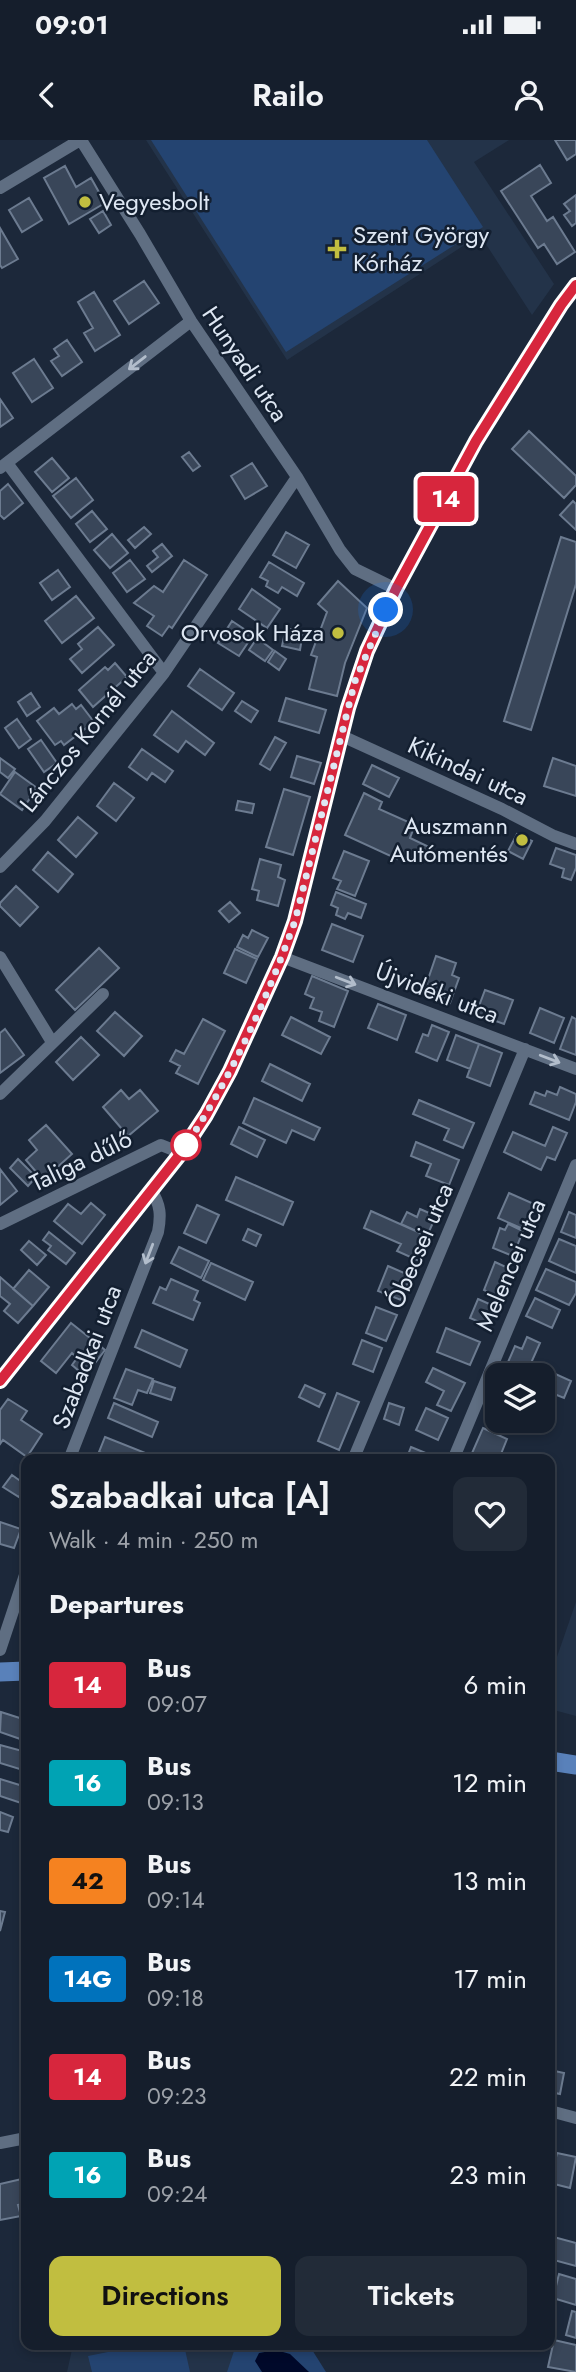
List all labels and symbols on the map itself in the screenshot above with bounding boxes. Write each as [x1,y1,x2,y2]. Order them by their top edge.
place label: Vegyesbolt [99,184,209,219]
marker: Vegyesbolt [77,194,93,210]
place label: Szent György Kórház [353,217,490,280]
marker: Szent György Kórház [327,239,347,259]
street label: Hunyadi utca [194,299,297,429]
one-way arrow [128,355,147,370]
line badge: 14 [414,476,478,522]
your location [368,592,403,627]
place label: Orvosok Háza [181,615,324,650]
marker: Orvosok Háza [330,625,346,641]
street label: Lánczos Kornél utca [11,642,164,820]
street label: Kikindai utca [402,727,534,814]
place label: Auszmann Autómentés [390,808,508,871]
marker: Auszmann Autómentés [514,832,530,848]
street label: Újvidéki utca [371,953,504,1032]
one-way arrow [334,976,356,989]
one-way arrow [539,1054,561,1067]
street label: Taliga dűlő [24,1121,138,1200]
unlabelled marker [171,1130,201,1160]
street label: Óbecsei utca [377,1178,462,1314]
street label: Melencei utca [467,1193,554,1337]
one-way arrow [142,1243,155,1265]
street label: Szabadkai utca [43,1280,130,1434]

